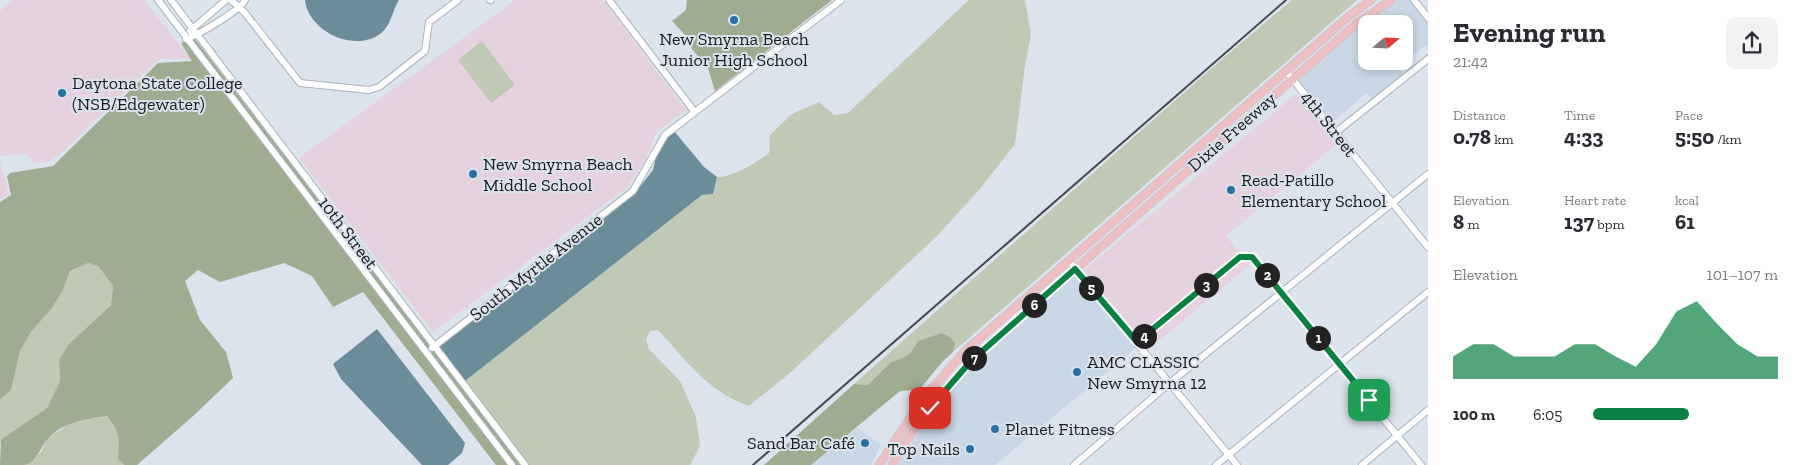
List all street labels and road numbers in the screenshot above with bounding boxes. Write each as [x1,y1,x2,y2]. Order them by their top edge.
street label: Dixie Freeway [1183,87,1281,176]
street label: 4th Street [1296,87,1362,162]
street label: 10th Street [314,192,383,274]
street label: South Myrtle Avenue [465,208,607,326]

